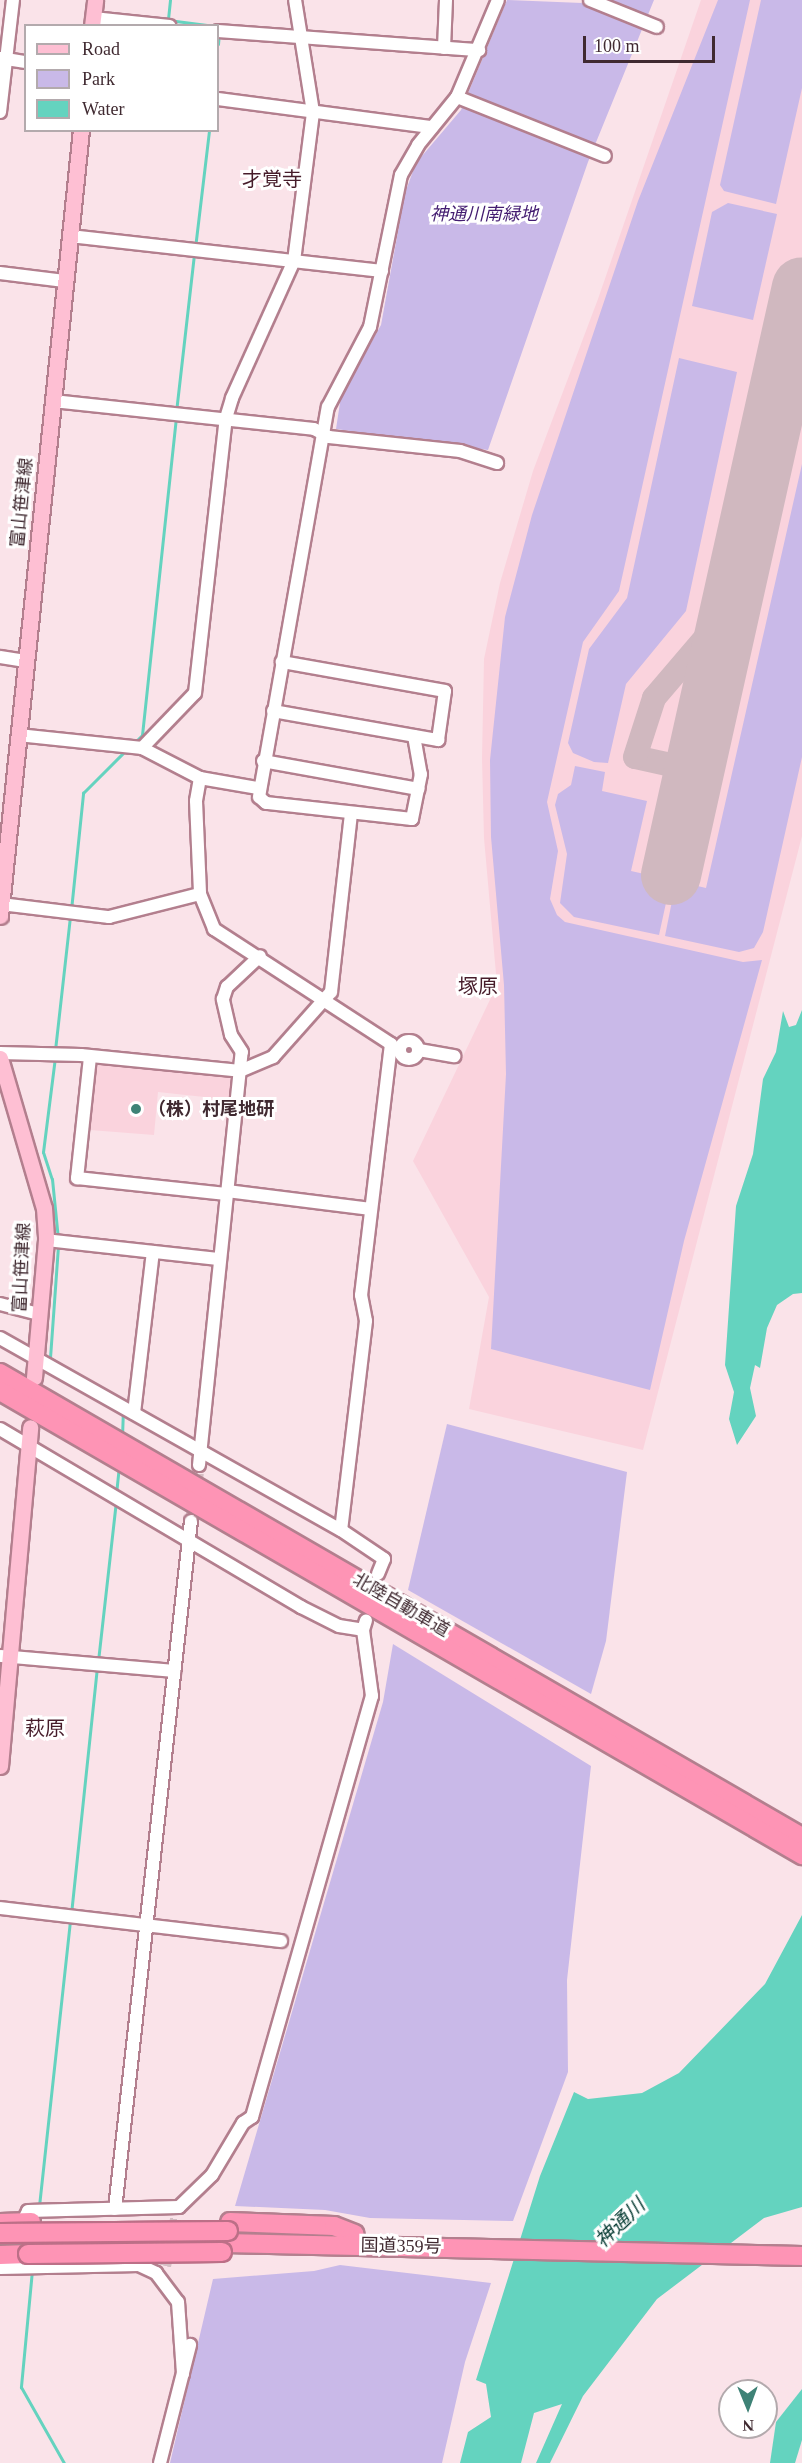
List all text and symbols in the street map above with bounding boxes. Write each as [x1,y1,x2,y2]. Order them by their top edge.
legend [24,24,219,132]
scale bar [586,24,718,62]
text: 100 m [594,36,640,56]
text: Road [82,39,120,59]
text: Park [82,69,115,89]
text: Water [82,99,125,119]
district label: 才覚寺 [242,167,302,191]
park label: 神通川南緑地 [430,203,538,225]
street label: 富山笹津線 [7,457,37,549]
district label: 塚原 [458,974,498,998]
place label: （株）村尾地研 [148,1098,274,1120]
marker: （株）村尾地研 [129,1102,143,1116]
street label: 富山笹津線 [9,1222,35,1314]
street label: 北陸自動車道 [349,1569,453,1641]
district label: 萩原 [25,1716,65,1740]
water label: 神通川 [590,2194,650,2252]
street label: 国道359号 [360,2234,442,2258]
north arrow [718,2379,778,2439]
text: N [742,2417,754,2434]

